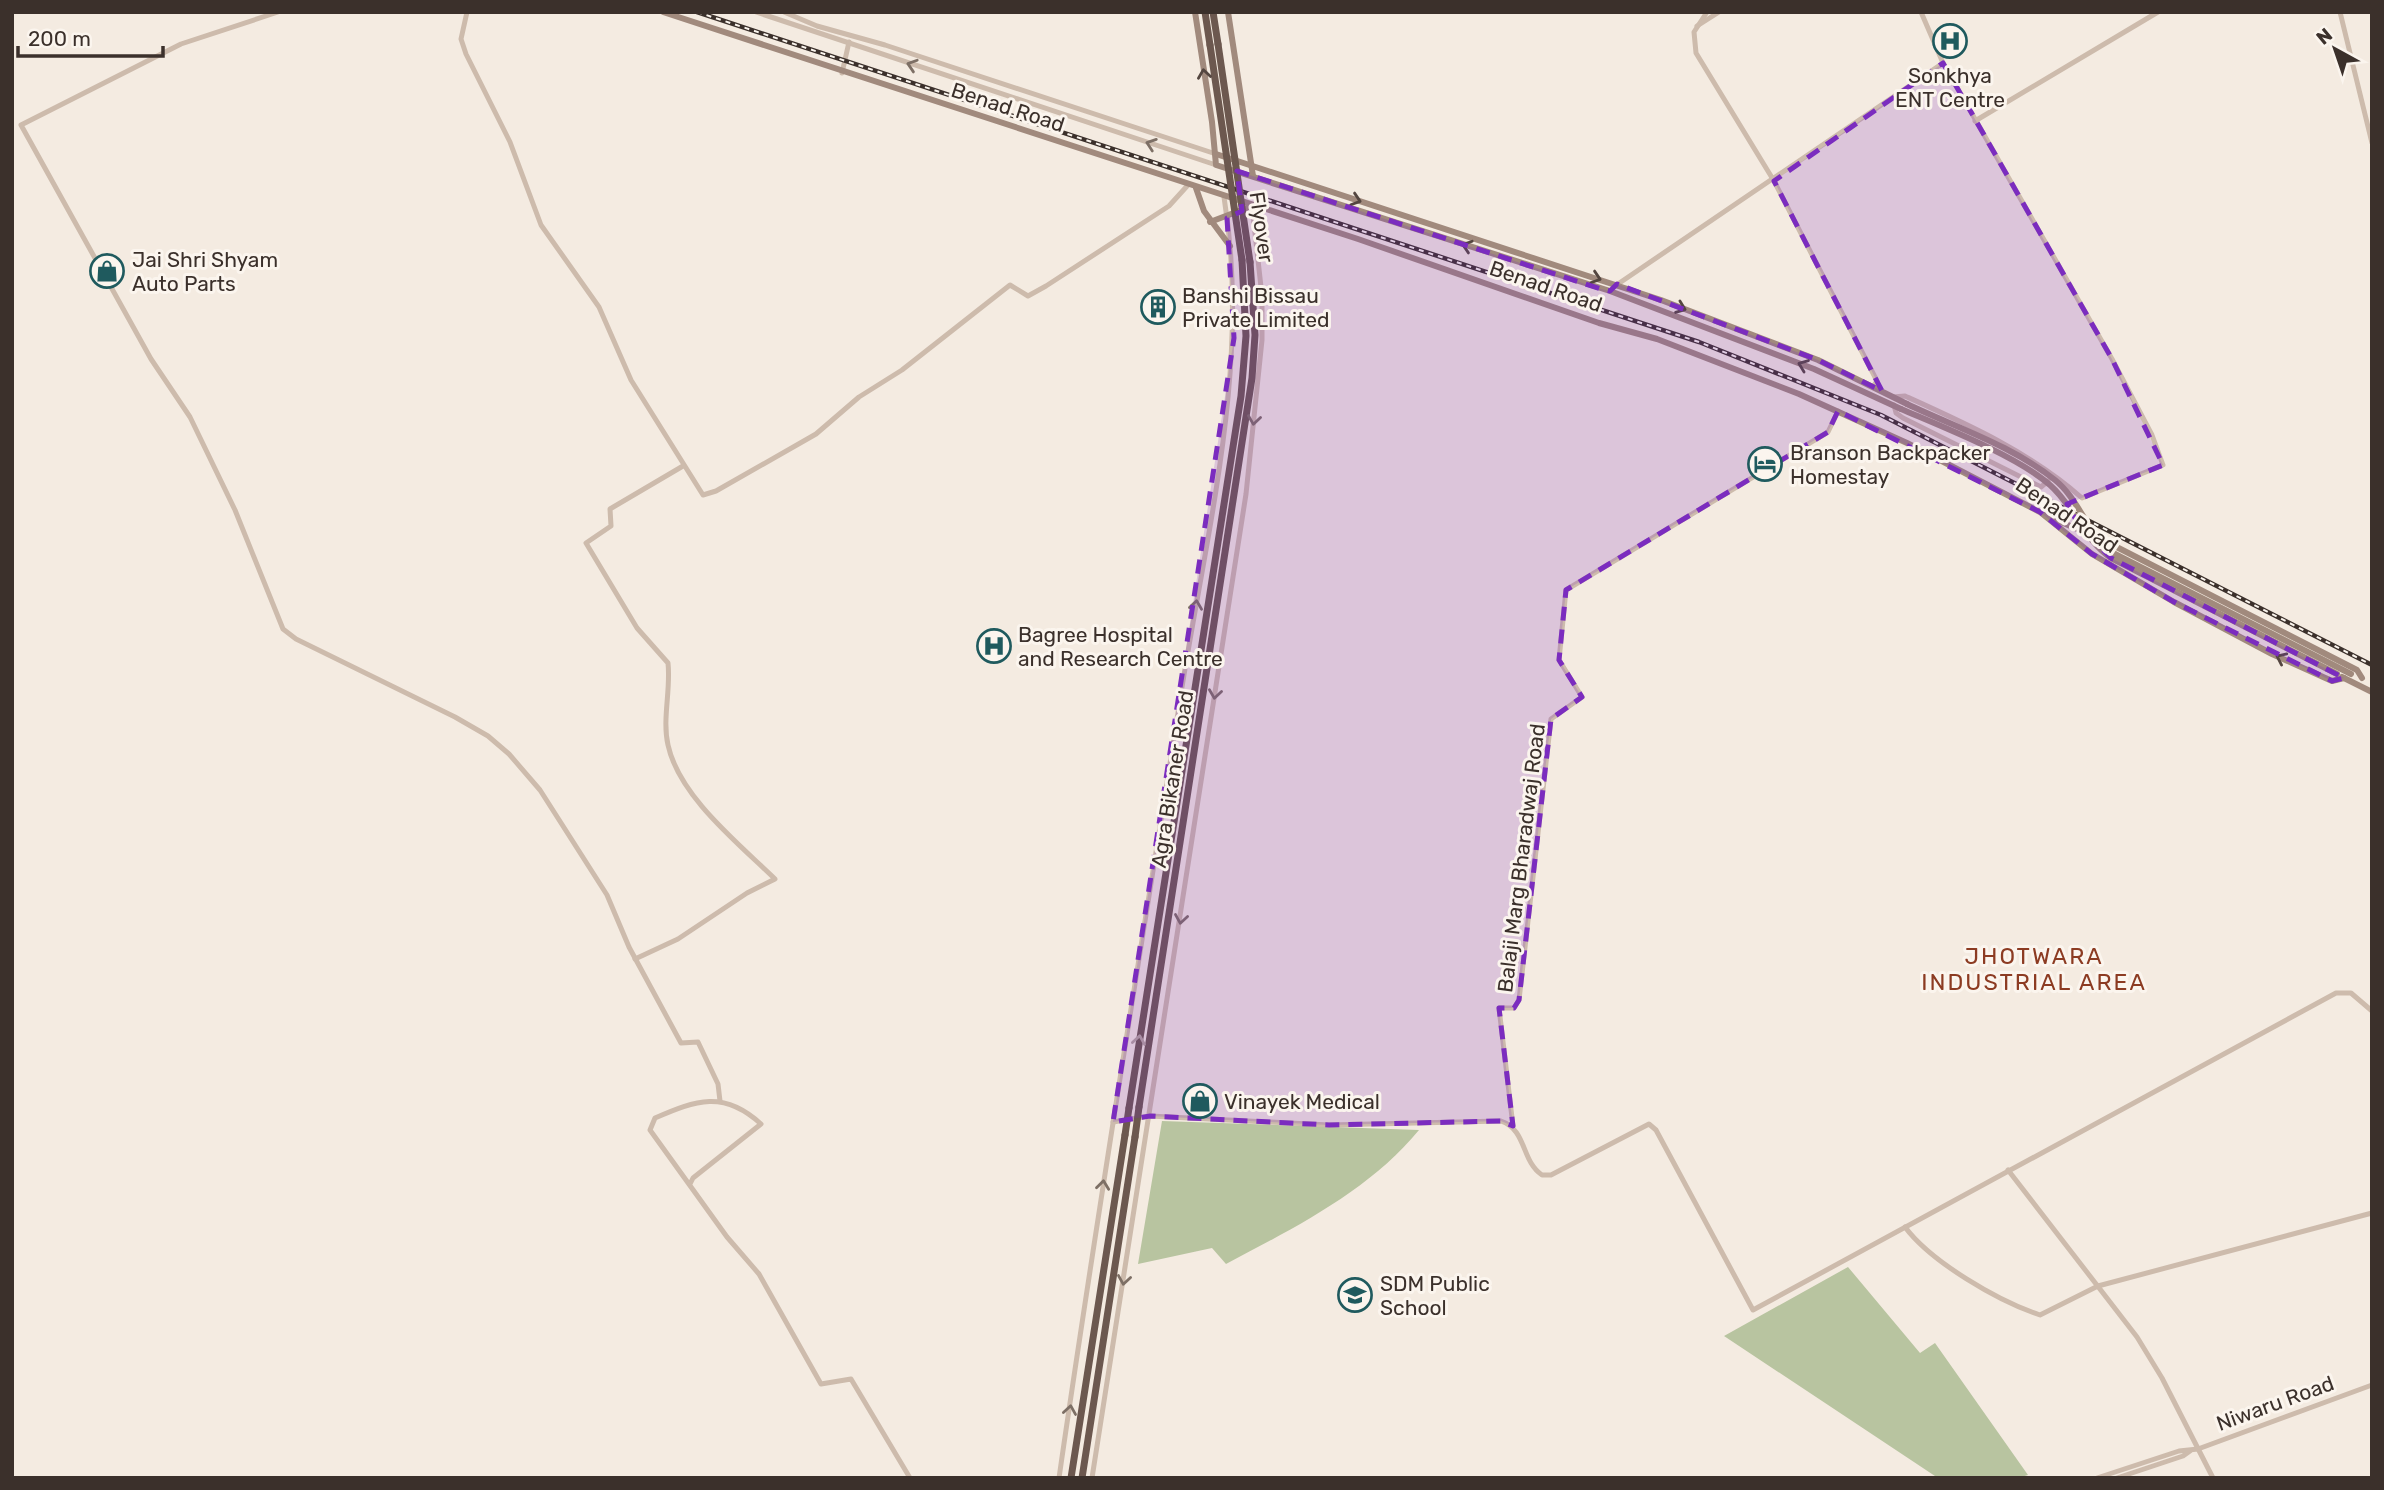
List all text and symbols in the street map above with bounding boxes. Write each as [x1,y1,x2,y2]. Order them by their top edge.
scale bar [18,14,163,58]
north arrow [2300,14,2370,84]
hospital icon: Sonkhya ENT Centre [1931,22,1969,60]
text: N [2312,23,2337,50]
text: 200 m [28,26,91,51]
one-way arrow [906,59,918,73]
place label: Sonkhya ENT Centre [1895,63,2005,112]
one-way arrow [1196,68,1211,80]
street label: Benad Road [948,77,1068,137]
one-way arrow [1145,138,1158,152]
street label: Flyover [1245,190,1279,264]
one-way arrow [1350,192,1362,207]
one-way arrow [1461,239,1473,254]
place label: Jai Shri Shyam Auto Parts [132,247,278,296]
shop icon: Jai Shri Shyam Auto Parts [88,252,126,290]
street label: Benad Road [1486,255,1606,317]
one-way arrow [1589,270,1602,284]
place label: Banshi Bissau Private Limited [1182,283,1329,332]
building icon: Banshi Bissau Private Limited [1139,288,1177,326]
one-way arrow [1674,299,1686,313]
one-way arrow [1797,359,1809,373]
one-way arrow [1246,415,1261,426]
place label: Branson Backpacker Homestay [1790,440,1991,489]
hotel icon: Branson Backpacker Homestay [1746,445,1784,483]
street label: Benad Road [2011,472,2123,558]
one-way arrow [1188,599,1203,611]
place label: Bagree Hospital and Research Centre [1018,622,1223,671]
hospital icon: Bagree Hospital and Research Centre [975,627,1013,665]
one-way arrow [2276,652,2288,666]
one-way arrow [1208,688,1223,700]
street label: Agra Bikaner Road [1146,689,1198,869]
street label: Balaji Marg Bharadwaj Road [1492,722,1550,994]
one-way arrow [1174,913,1189,925]
district label: JHOTWARA INDUSTRIAL AREA [1921,942,2147,996]
one-way arrow [1132,1034,1147,1046]
shop icon: Vinayek Medical [1181,1082,1219,1120]
place label: Vinayek Medical [1224,1089,1380,1114]
one-way arrow [1095,1179,1110,1191]
place label: SDM Public School [1380,1271,1490,1320]
one-way arrow [1116,1274,1131,1286]
school or university icon: SDM Public School [1336,1276,1374,1314]
street label: Niwaru Road [2213,1370,2337,1436]
one-way arrow [1062,1404,1077,1416]

